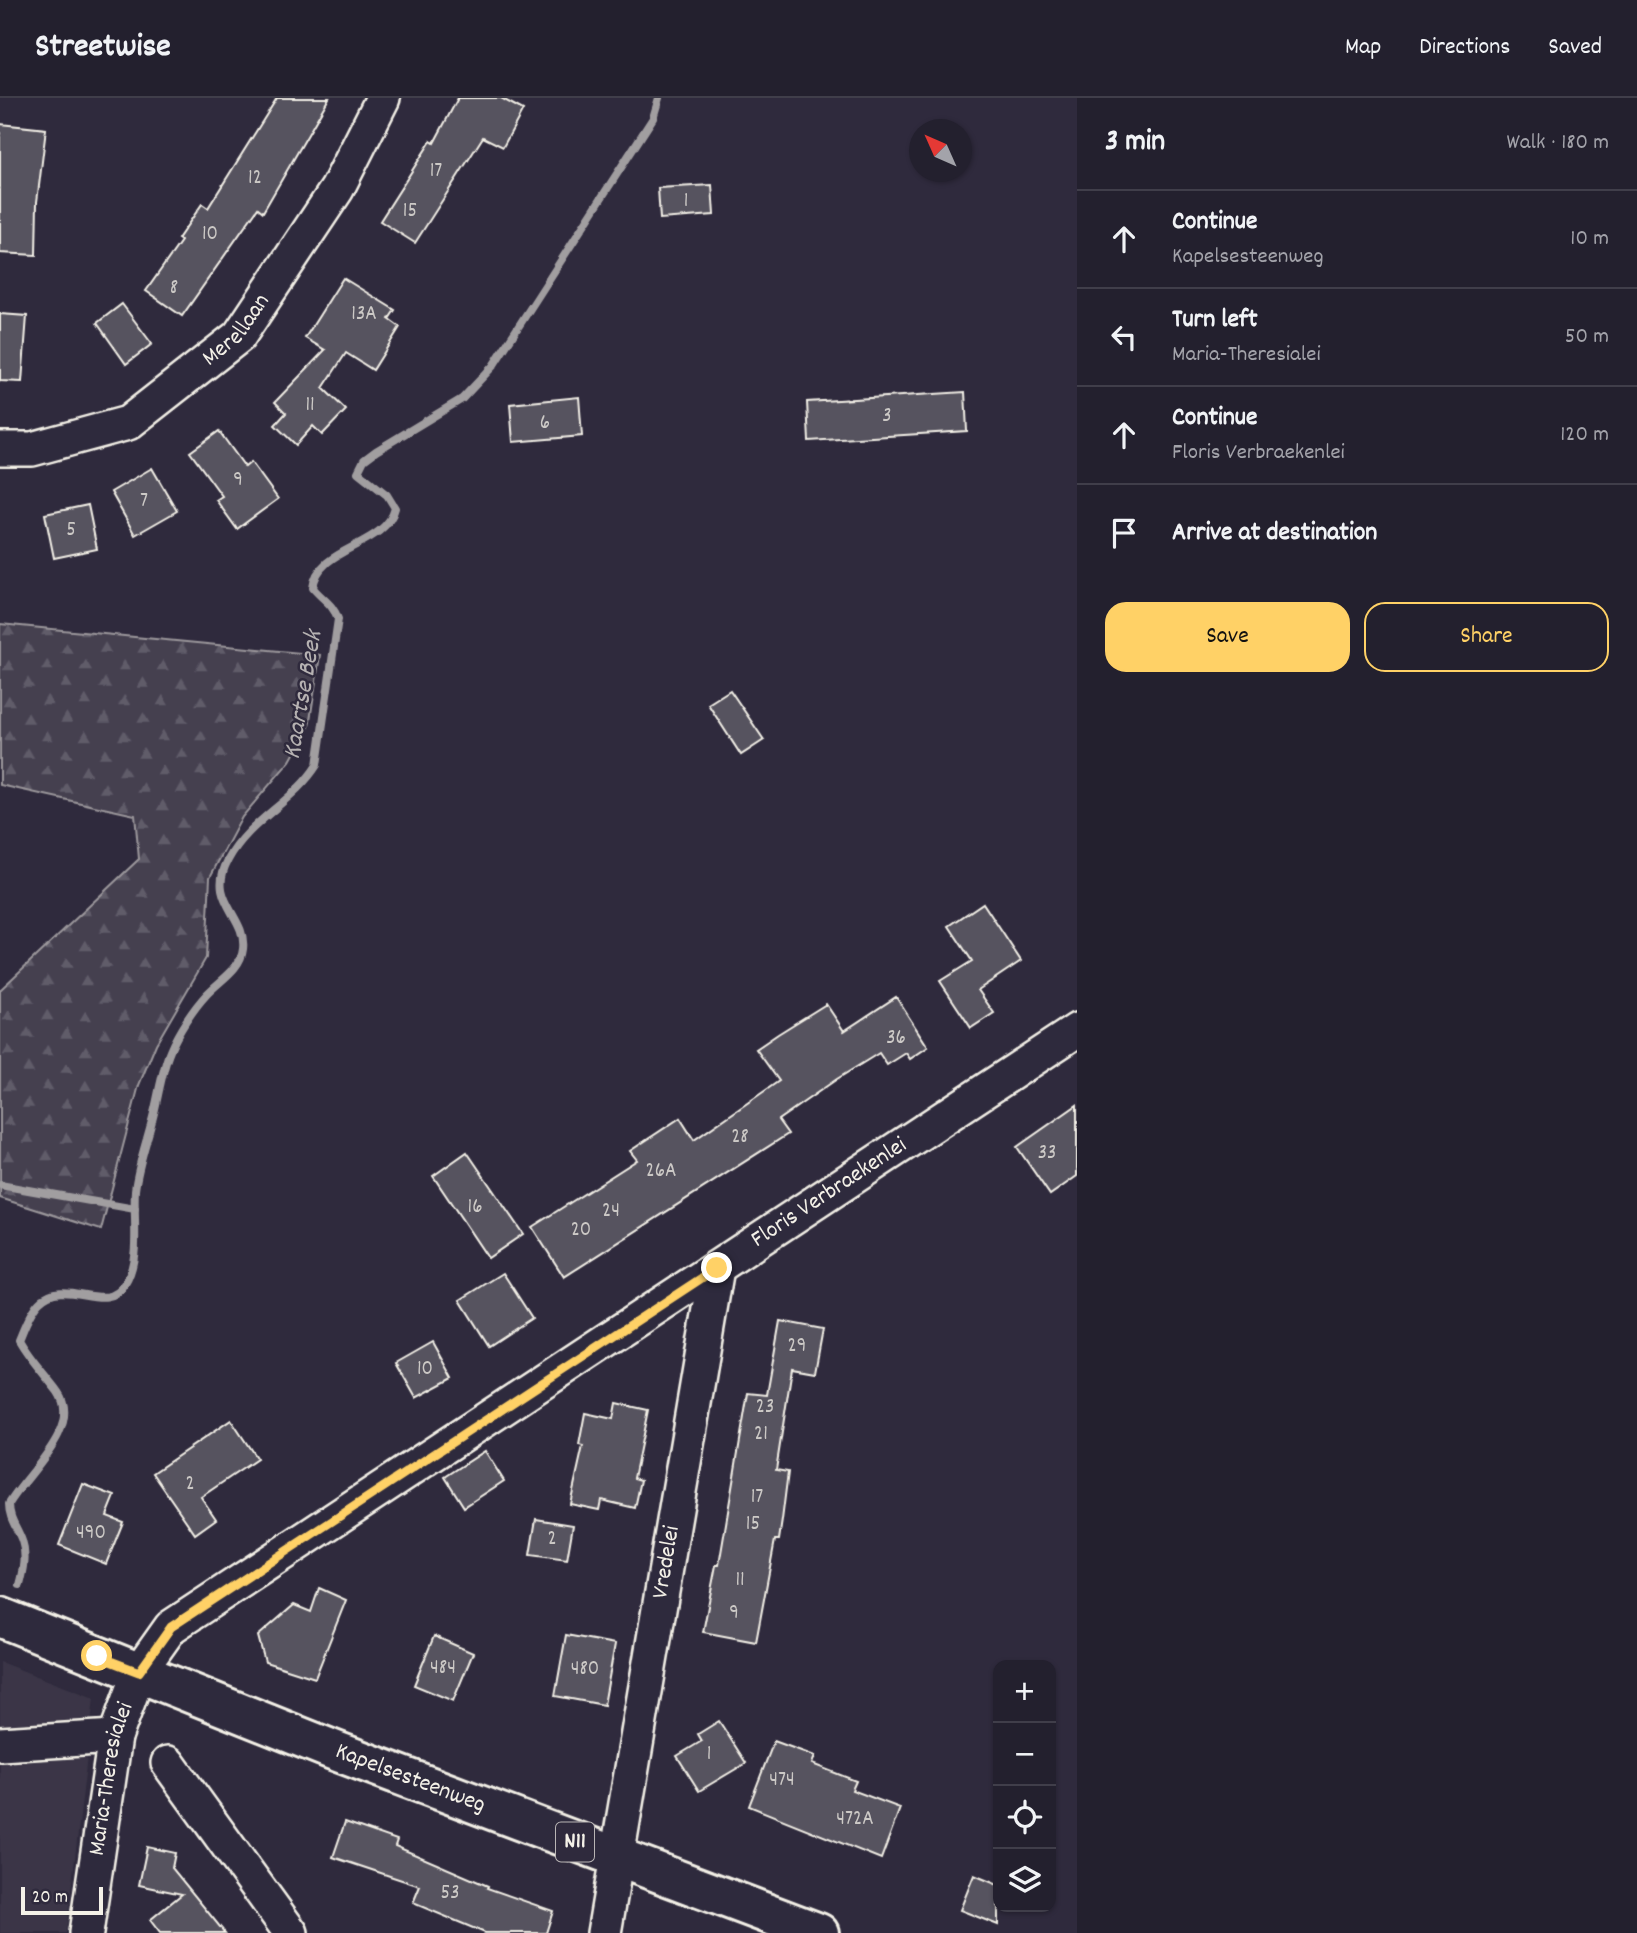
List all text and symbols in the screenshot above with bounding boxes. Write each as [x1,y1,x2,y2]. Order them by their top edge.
text: Streetwise [35,25,171,72]
text: Map [1345,31,1381,65]
text: Directions [1419,31,1510,65]
text: Saved [1548,31,1602,65]
north arrow [909,119,972,182]
text: 3 min [1105,122,1165,165]
text: Walk · 180 m [1506,127,1609,160]
house number: 17 [430,157,442,187]
house number: 12 [248,164,262,194]
house number: 1 [684,187,688,217]
house number: 15 [403,197,417,227]
text: Continue [1172,204,1257,241]
house number: 10 [202,220,218,250]
icon: ahead [1105,220,1143,258]
text: 10 m [1570,223,1609,256]
text: Kapelsesteenweg [1172,241,1323,274]
house number: 8 [170,274,178,304]
street label: Merellaan [195,287,279,375]
house number: 13A [351,300,377,330]
text: Turn left [1172,302,1258,339]
icon: left [1105,318,1143,356]
text: 50 m [1565,321,1609,354]
text: Maria-Theresialei [1172,339,1321,372]
house number: 11 [305,391,315,421]
text: Continue [1172,400,1257,437]
house number: 3 [882,402,892,432]
house number: 6 [540,409,550,439]
icon: ahead [1105,416,1143,454]
text: 120 m [1560,419,1609,452]
text: Floris Verbraekenlei [1172,437,1345,470]
house number: 9 [233,466,243,496]
house number: 7 [140,487,148,517]
icon: arrive [1105,514,1143,552]
text: Arrive at destination [1172,515,1377,552]
house number: 5 [66,516,76,546]
button: Save [1105,602,1350,672]
button: Share [1364,602,1609,672]
water label: Kaartse Beek [275,626,334,762]
house number: 36 [886,1024,906,1054]
house number: 28 [731,1123,749,1153]
street label: Floris Verbraekenlei [745,1129,914,1257]
house number: 33 [1038,1139,1056,1169]
house number: 26A [646,1157,676,1187]
house number: 16 [468,1193,482,1223]
house number: 24 [602,1197,620,1227]
house number: 20 [571,1216,591,1246]
route end [701,1252,732,1283]
house number: 29 [788,1332,806,1362]
house number: 10 [417,1355,433,1385]
house number: 23 [756,1393,774,1423]
house number: 21 [754,1420,768,1450]
house number: 2 [185,1470,195,1500]
house number: 17 [751,1483,763,1513]
house number: 15 [746,1510,760,1540]
house number: 490 [76,1519,106,1549]
street label: Vredelei [644,1523,690,1601]
house number: 2 [547,1525,557,1555]
house number: 11 [735,1566,745,1596]
house number: 9 [729,1599,739,1629]
route start [81,1640,112,1671]
house number: 484 [430,1654,456,1684]
house number: 480 [571,1655,599,1685]
map controls [993,1660,1056,1912]
button: + [993,1660,1056,1723]
street label: Maria-Theresialei [81,1698,143,1858]
button: − [993,1723,1056,1786]
street label: Kapelsesteenweg [330,1735,490,1823]
house number: 1 [707,1740,711,1770]
house number: 474 [769,1766,795,1796]
button: locate [993,1786,1056,1849]
house number: 472A [836,1805,874,1835]
road number: N11 [556,1822,594,1862]
button: layers [993,1849,1056,1912]
house number: 53 [440,1879,460,1909]
scale bar [21,1884,103,1916]
text: 20 m [32,1885,68,1912]

